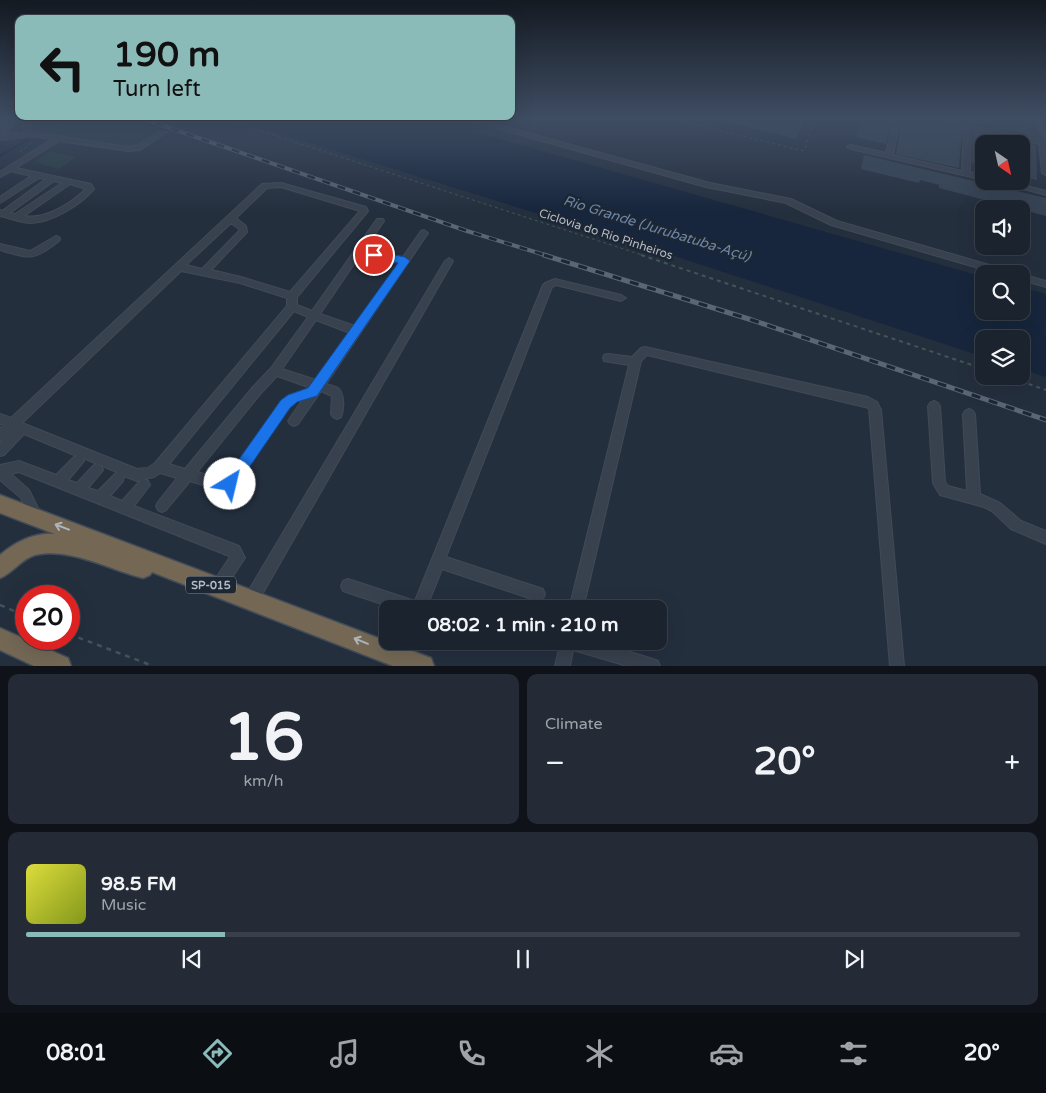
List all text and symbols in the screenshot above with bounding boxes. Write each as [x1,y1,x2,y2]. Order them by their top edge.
text: 190 m [113,34,220,76]
icon: left [30,35,95,100]
text: Turn left [113,76,201,102]
north arrow [975,135,1030,190]
map controls [975,135,1030,385]
water label: Rio Grande (Jurubatuba-Açú) [561,192,754,266]
button: sound [975,200,1030,255]
street label: Ciclovia do Rio Pinheiros [537,206,675,262]
pin [353,234,395,276]
icon: arrive [360,241,388,269]
button: search [975,265,1030,320]
button: layers [975,330,1030,385]
position arrow [203,457,255,509]
one-way arrow [55,522,70,531]
road number: SP-015 [186,576,236,594]
speed limit sign: 20 [15,585,80,650]
text: 08:02 · 1 min · 210 m [427,614,619,636]
one-way arrow [354,636,369,645]
text: 16 [223,699,304,778]
text: Climate [545,714,603,734]
text: 20° [754,739,816,785]
text: − [545,746,565,780]
text: + [1004,746,1020,780]
text: km/h [243,771,284,791]
text: 98.5 FM [101,873,177,895]
text: Music [101,895,146,915]
icon: previous [178,945,206,973]
icon: pause [509,945,537,973]
icon: next [840,945,868,973]
icon: directions [200,1036,235,1071]
icon: music [327,1036,362,1071]
icon: phone [454,1036,489,1071]
icon: climate [582,1036,617,1071]
icon: car [709,1036,744,1071]
icon: filters [836,1036,871,1071]
text: 08:01 [46,1040,107,1066]
text: 20° [964,1040,1000,1066]

